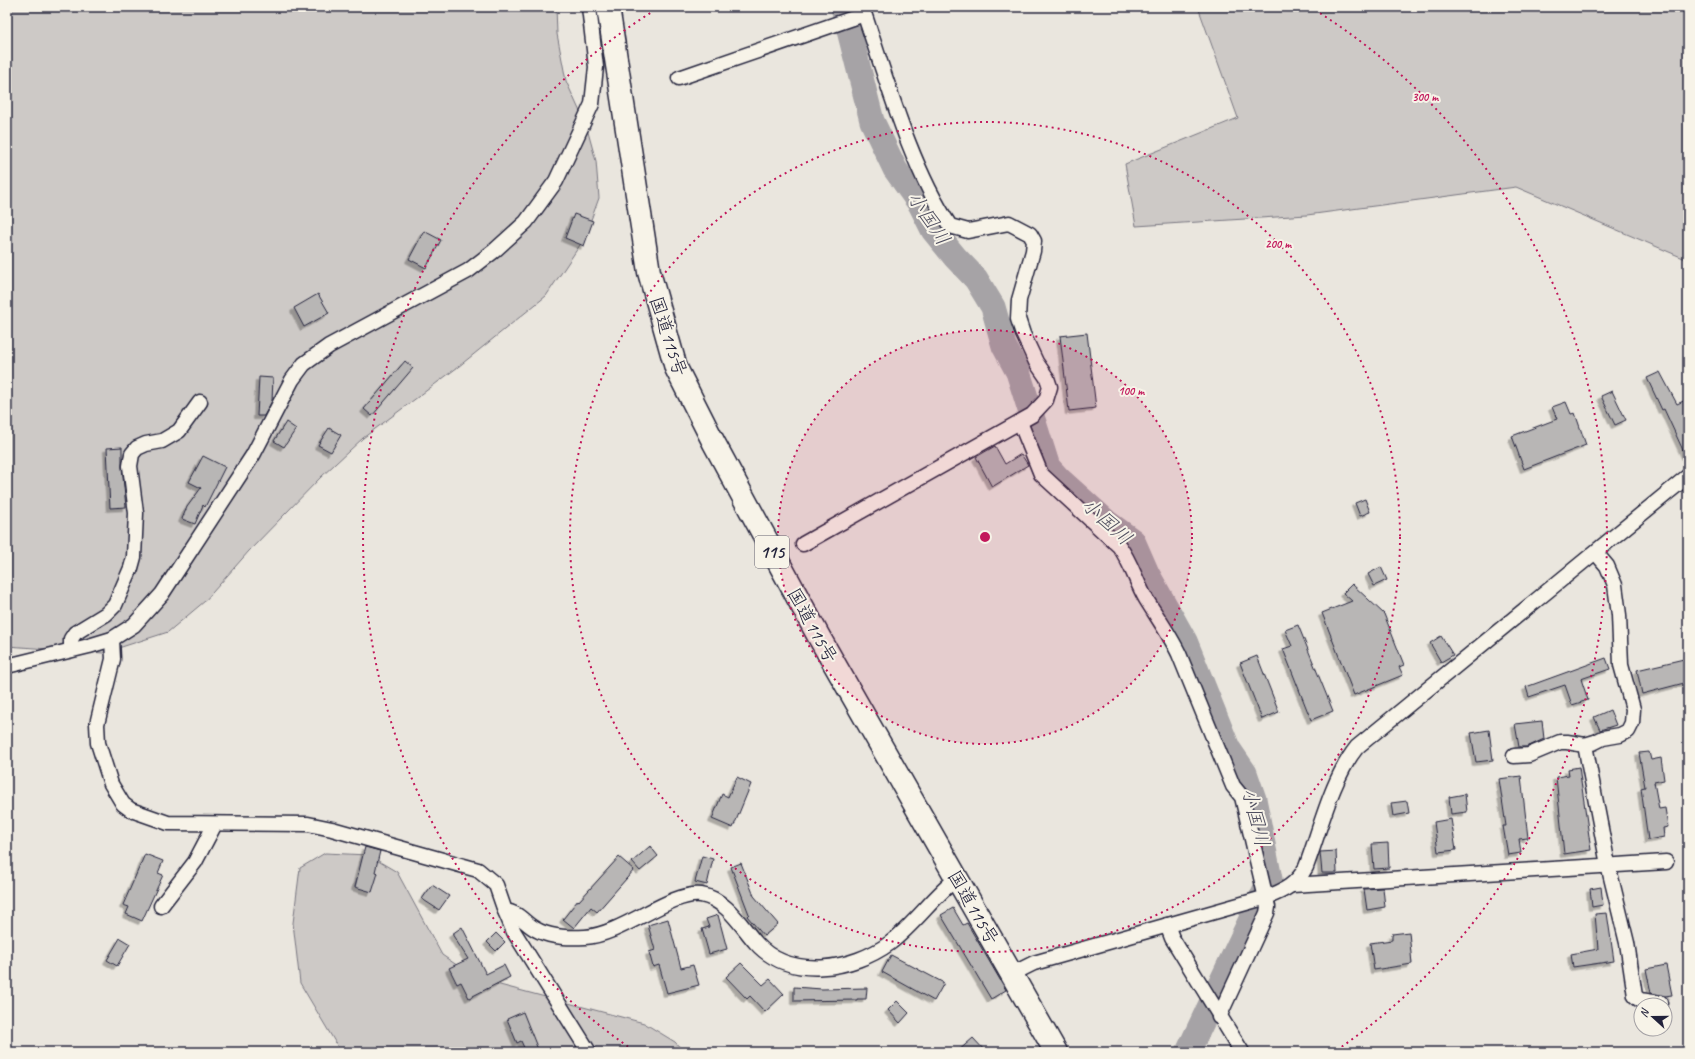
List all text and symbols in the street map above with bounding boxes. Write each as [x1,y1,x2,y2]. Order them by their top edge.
text: 300 m [1412,89,1439,105]
water label: 小国川 [901,186,956,250]
text: 200 m [1265,236,1292,252]
street label: 国道115号 [644,293,692,379]
text: 100 m [1118,383,1145,399]
water label: 小国川 [1076,492,1137,551]
centre of rings [978,530,992,544]
road number: 115 [755,536,789,568]
street label: 国道115号 [782,584,843,667]
water label: 小国川 [1236,785,1275,849]
street label: 国道115号 [942,866,1004,949]
north arrow [1633,997,1673,1037]
text: N [1636,1006,1652,1019]

